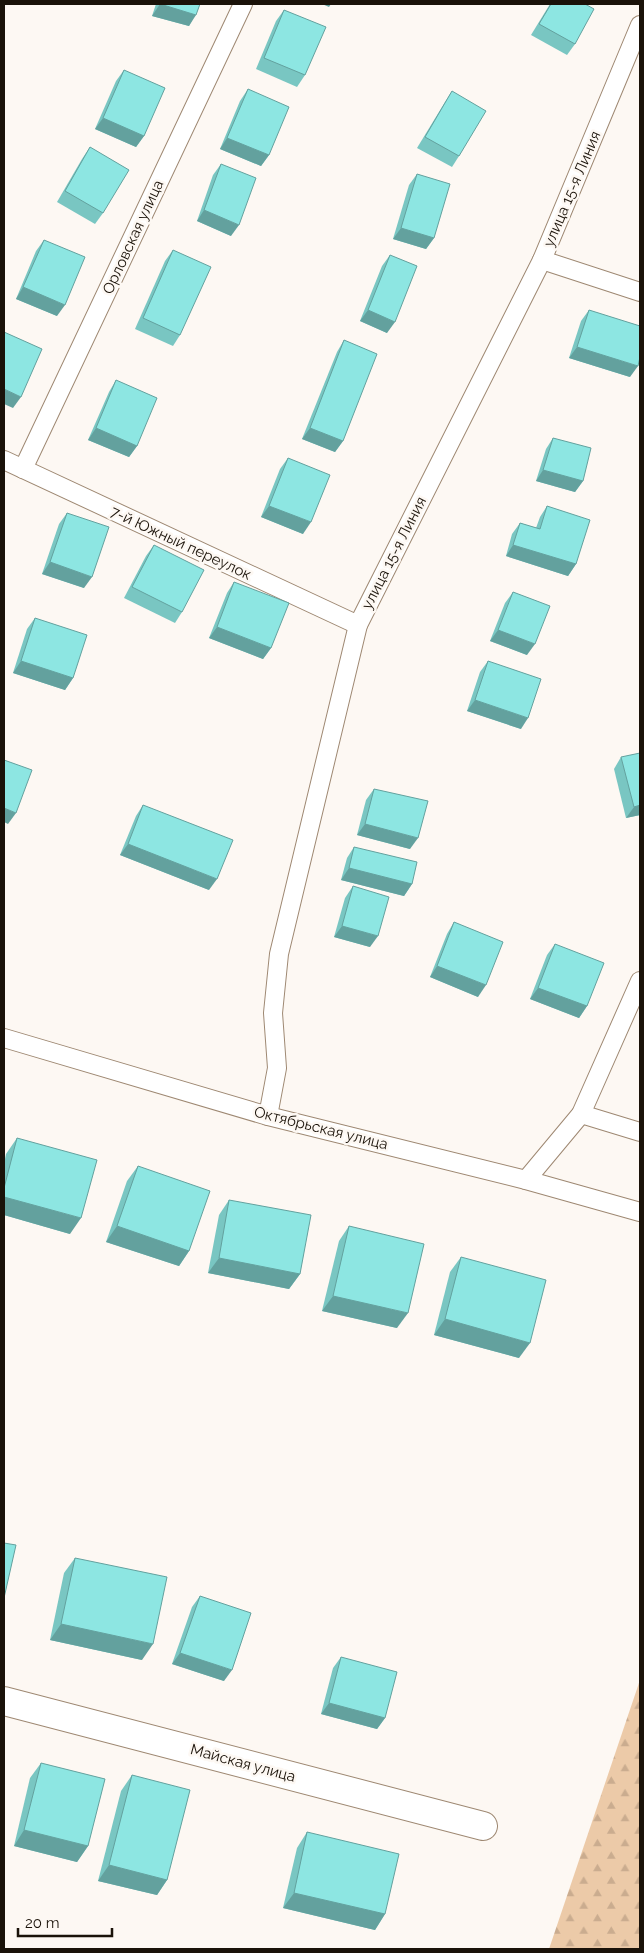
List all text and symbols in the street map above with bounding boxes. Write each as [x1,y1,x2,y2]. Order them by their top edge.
street label: улица 15-я Линия [539,128,605,250]
street label: Орловская улица [99,177,167,297]
street label: улица 15-я Линия [358,494,430,612]
street label: 7-й Южный переулок [108,502,254,584]
street label: Октябрьская улица [252,1103,390,1153]
street label: Майская улица [189,1740,297,1786]
scale bar [18,1906,111,1938]
text: 20 m [25,1914,60,1932]

